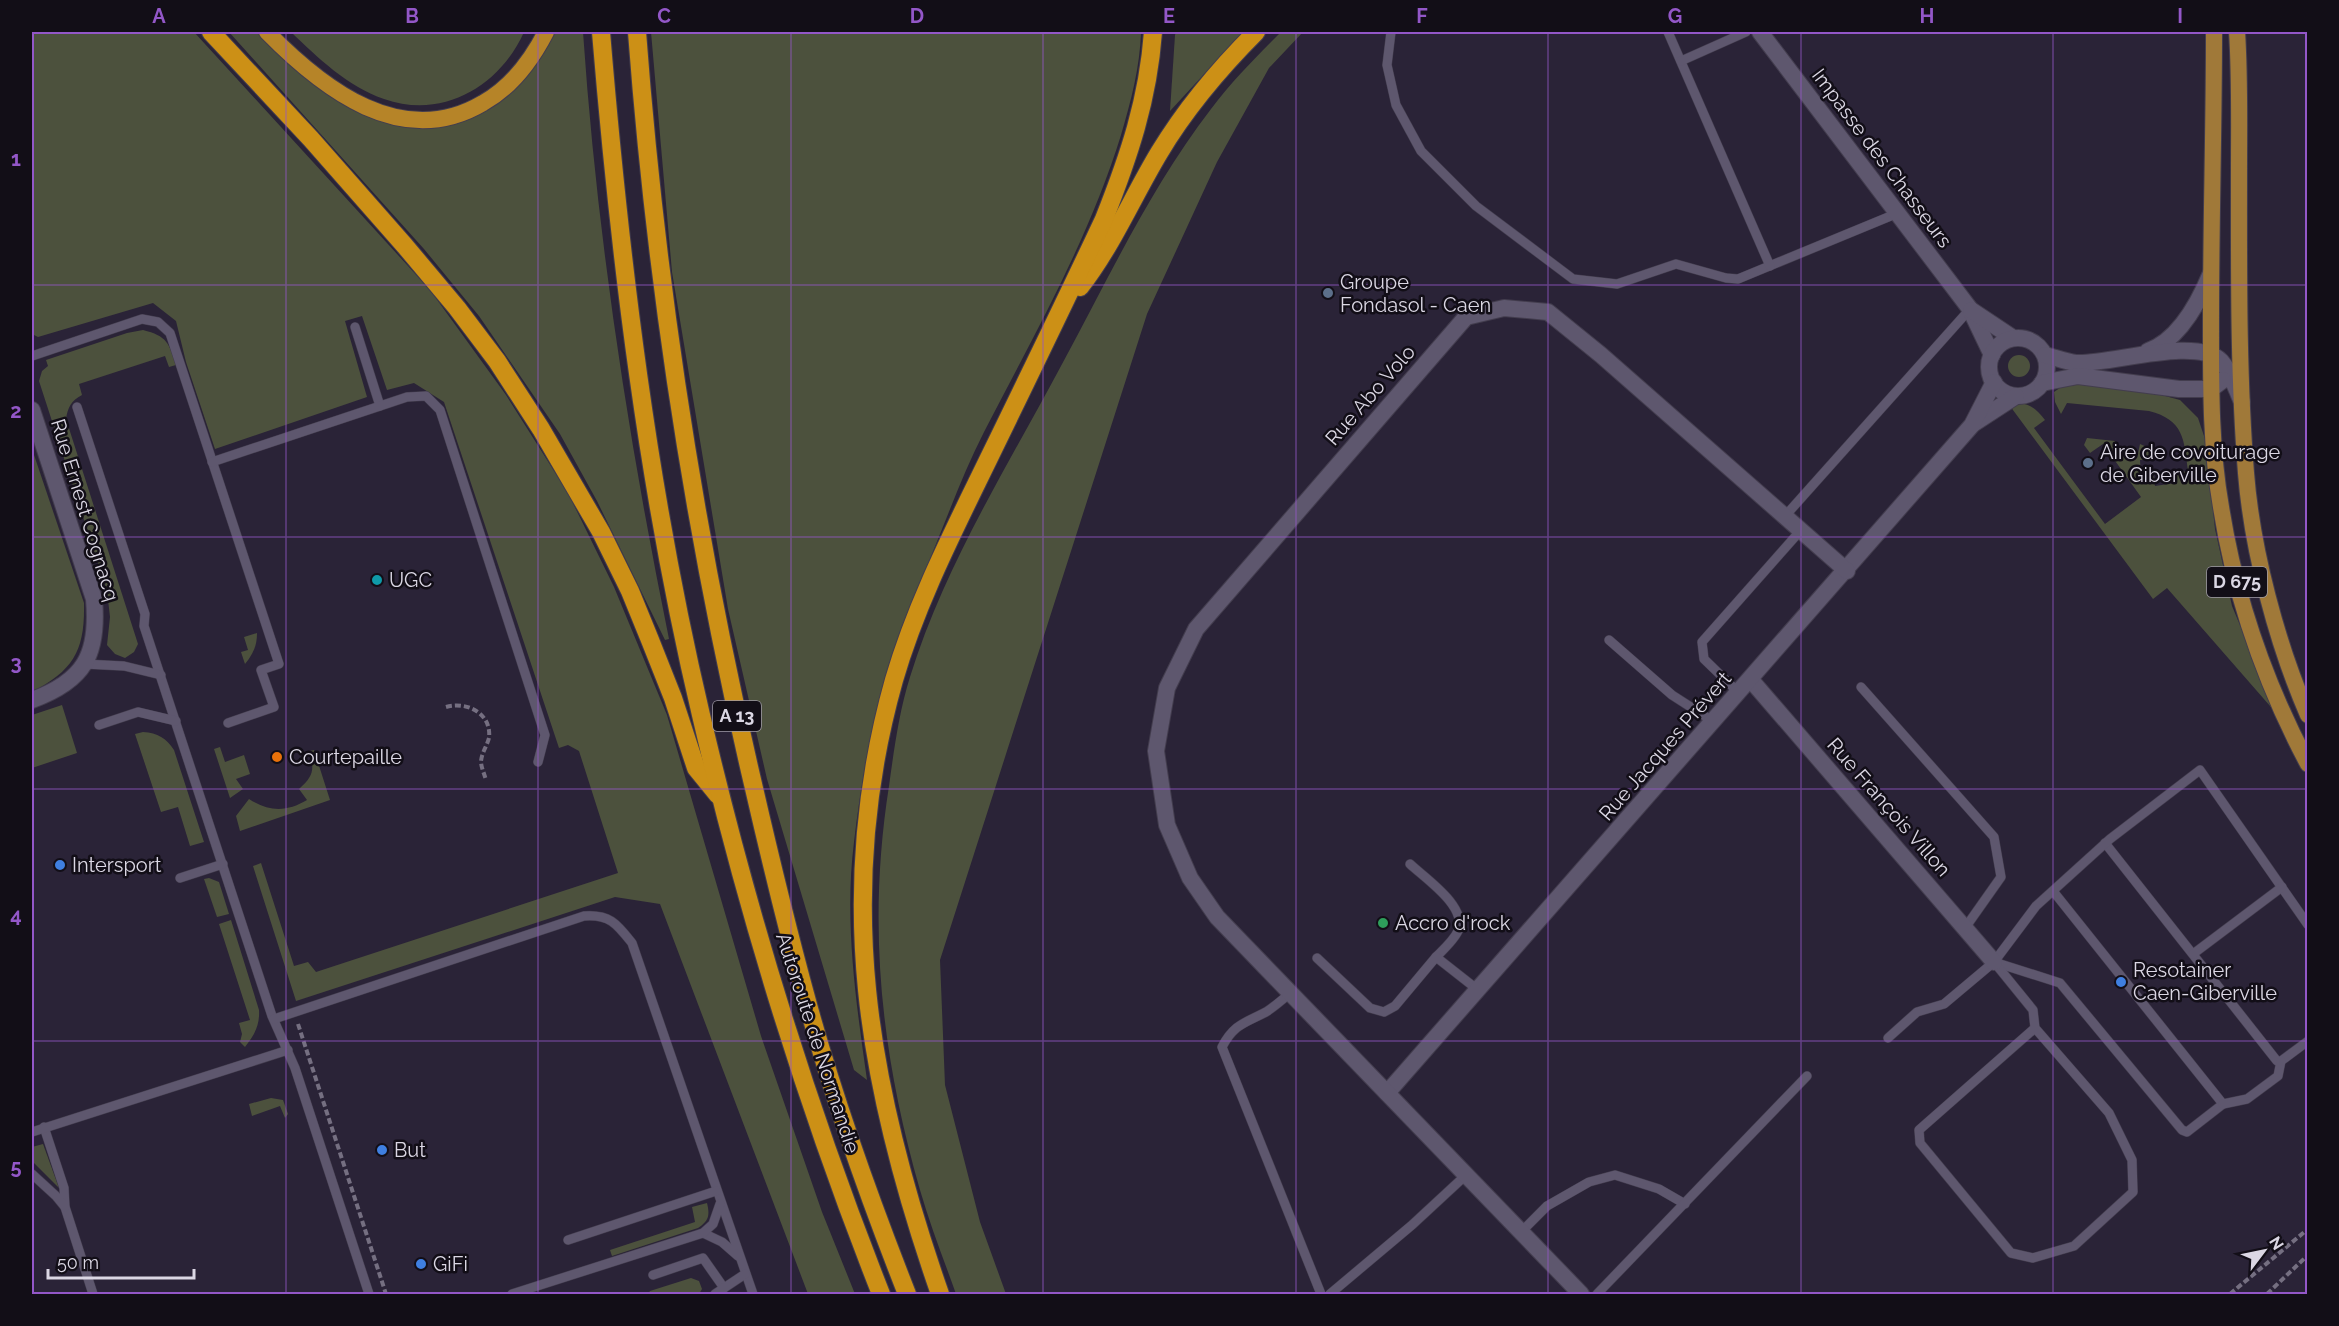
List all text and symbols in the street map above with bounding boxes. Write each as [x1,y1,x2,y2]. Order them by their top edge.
text: A [152,4,166,28]
text: B [405,4,419,28]
text: C [657,4,671,28]
text: D [910,4,924,28]
text: E [1163,4,1175,28]
text: F [1416,4,1428,28]
text: G [1668,4,1682,28]
text: H [1920,4,1934,28]
text: I [2177,4,2183,28]
street label: Impasse des Chasseurs [1807,64,1957,252]
text: 1 [11,147,21,171]
place label: Groupe Fondasol - Caen [1340,270,1491,317]
marker: Groupe Fondasol - Caen [1321,286,1335,300]
street label: Rue Abo Volo [1320,340,1420,450]
text: 2 [10,399,22,423]
street label: Rue Ernest Cognacq [46,416,124,604]
place label: Aire de covoiturage de Giberville [2100,440,2280,487]
marker: Aire de covoiturage de Giberville [2081,456,2095,470]
road number: D 675 [2207,567,2267,597]
place label: UGC [389,568,432,592]
marker: UGC [370,573,384,587]
text: 3 [10,651,22,675]
street label: Rue Jacques Prévert [1594,666,1736,825]
road number: A 13 [713,701,761,731]
street label: Rue François Villon [1822,733,1956,881]
place label: Courtepaille [289,745,402,769]
marker: Courtepaille [270,750,284,764]
place label: Intersport [72,853,162,877]
marker: Intersport [53,858,67,872]
text: 4 [10,903,22,927]
place label: Accro d'rock [1395,911,1511,935]
marker: Accro d'rock [1376,916,1390,930]
street label: Autoroute de Normandie [771,930,865,1157]
place label: Resotainer Caen-Giberville [2133,958,2277,1005]
marker: Resotainer Caen-Giberville [2114,975,2128,989]
place label: But [394,1138,426,1162]
marker: But [375,1143,389,1157]
text: 5 [10,1155,22,1179]
north arrow [2234,1221,2294,1281]
text: N [2265,1233,2288,1254]
scale bar [48,1242,194,1280]
text: 50 m [57,1252,99,1273]
place label: GiFi [433,1252,468,1276]
marker: GiFi [414,1257,428,1271]

